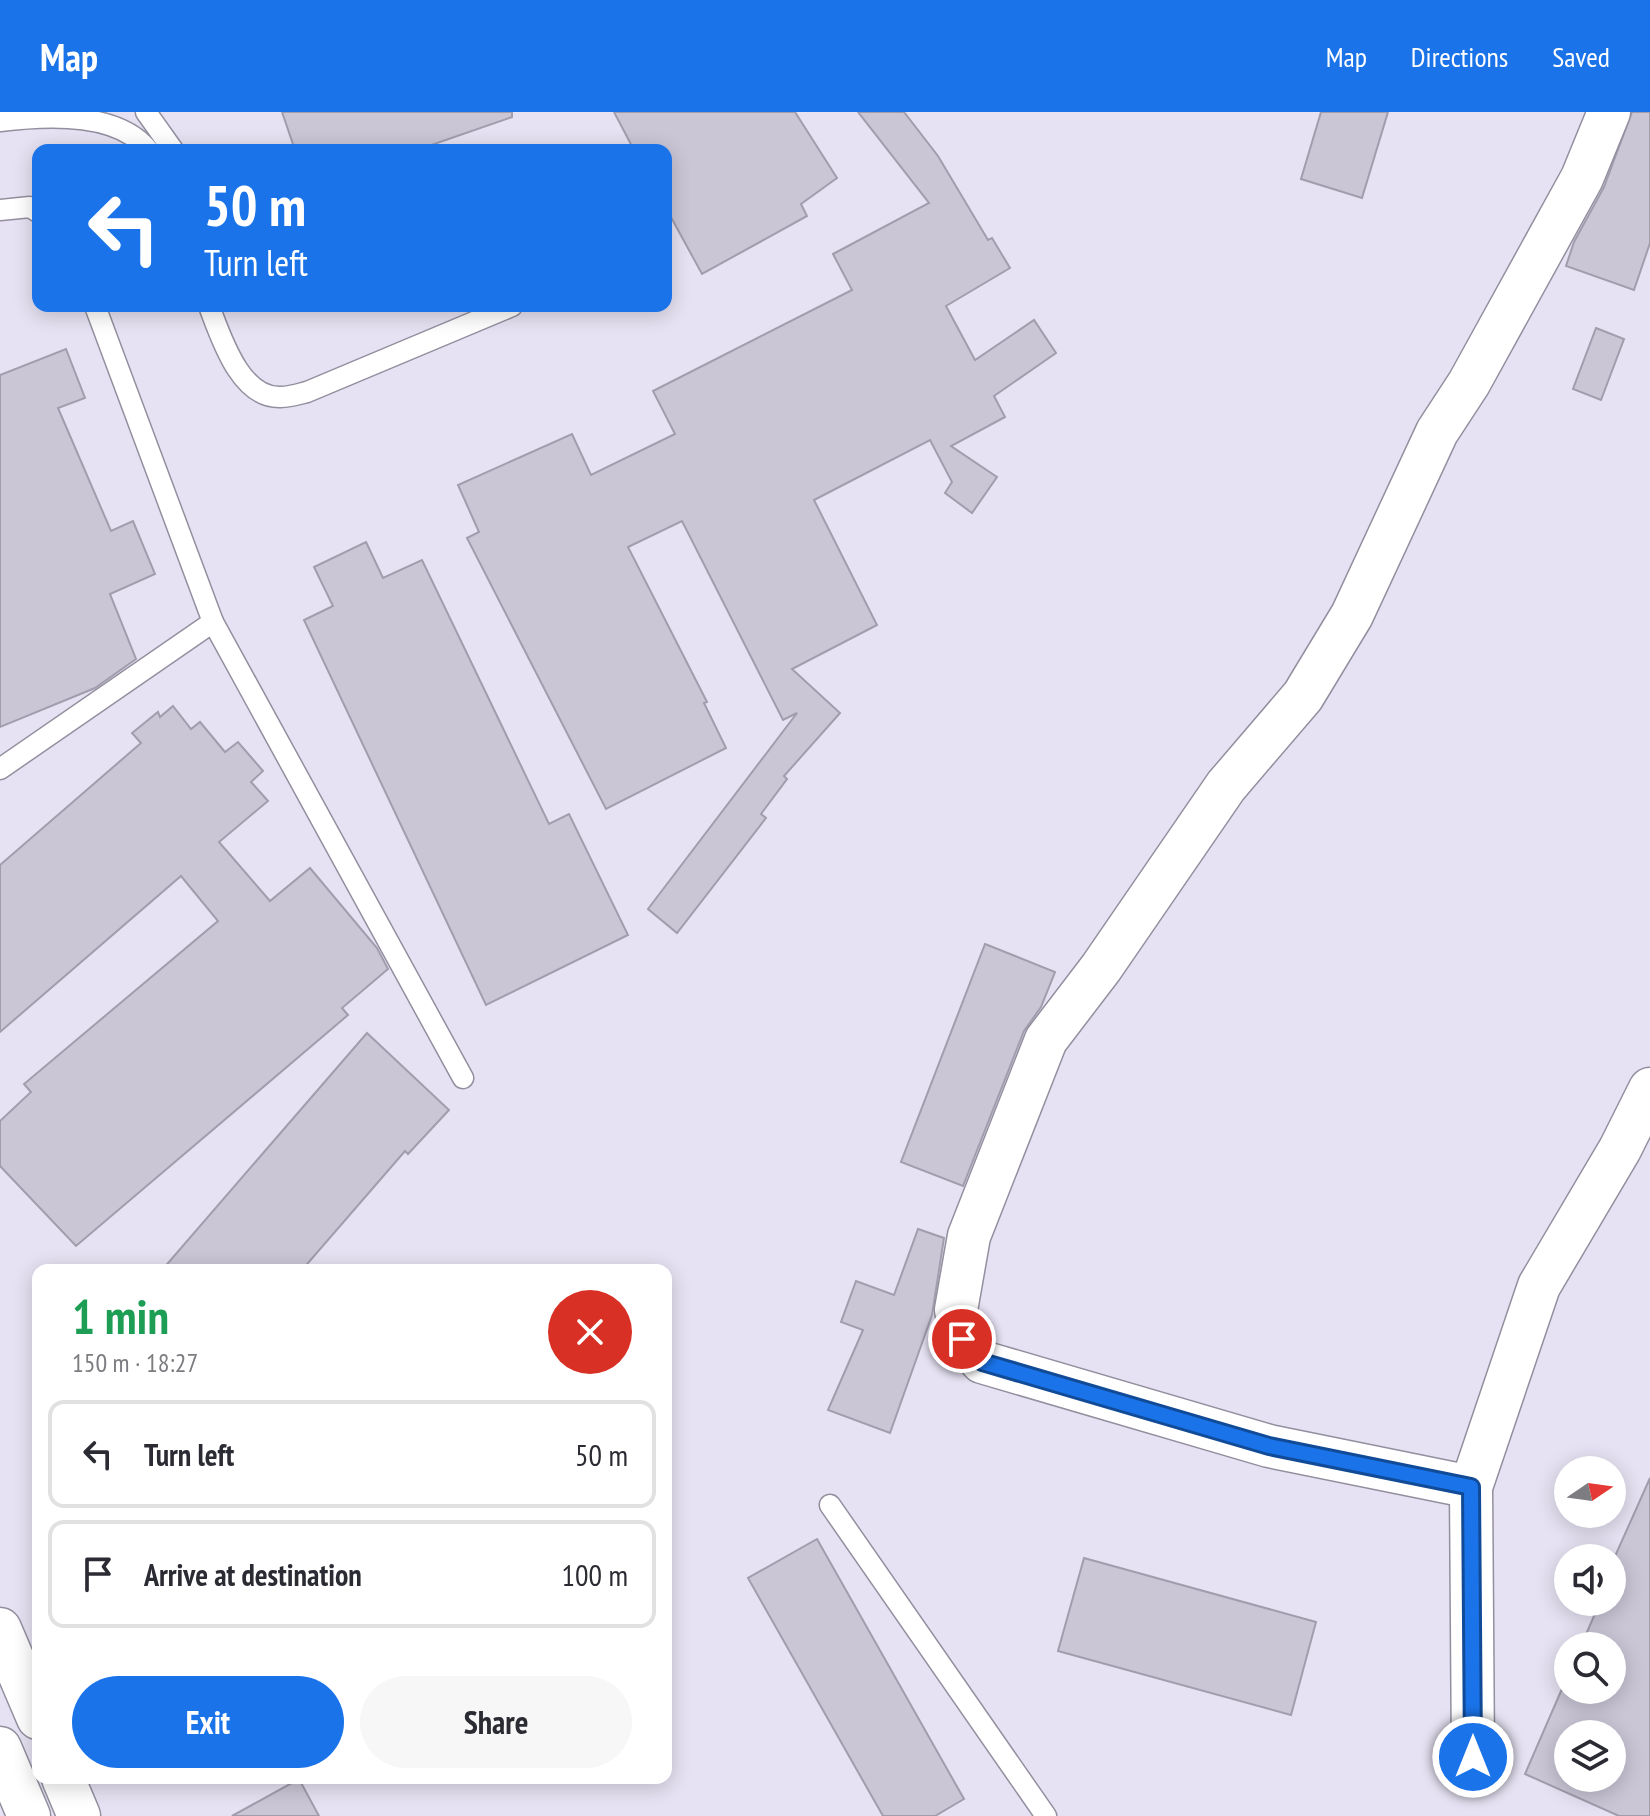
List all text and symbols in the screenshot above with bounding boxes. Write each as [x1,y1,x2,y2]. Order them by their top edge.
text: Map [40,32,98,81]
text: Map [1326,38,1367,75]
text: Directions [1411,38,1508,75]
text: Saved [1552,38,1610,75]
text: 50 m [204,169,306,241]
icon: left [72,176,176,280]
text: Turn left [204,239,308,286]
text: 1 min [72,1285,169,1347]
button: close [548,1290,632,1374]
pin [928,1305,996,1373]
icon: arrive [940,1317,984,1361]
text: 150 m · 18:27 [72,1346,198,1379]
icon: left [76,1432,120,1476]
text: Turn left [144,1435,234,1474]
text: 50 m [575,1435,628,1474]
north arrow [1554,1456,1626,1528]
map controls [1554,1456,1626,1792]
button: sound [1554,1544,1626,1616]
icon: arrive [76,1552,120,1596]
text: Arrive at destination [144,1555,362,1594]
text: 100 m [562,1555,628,1594]
button: search [1554,1632,1626,1704]
button: Exit [72,1676,344,1768]
button: Share [360,1676,632,1768]
position arrow [1431,1715,1515,1799]
button: layers [1554,1720,1626,1792]

